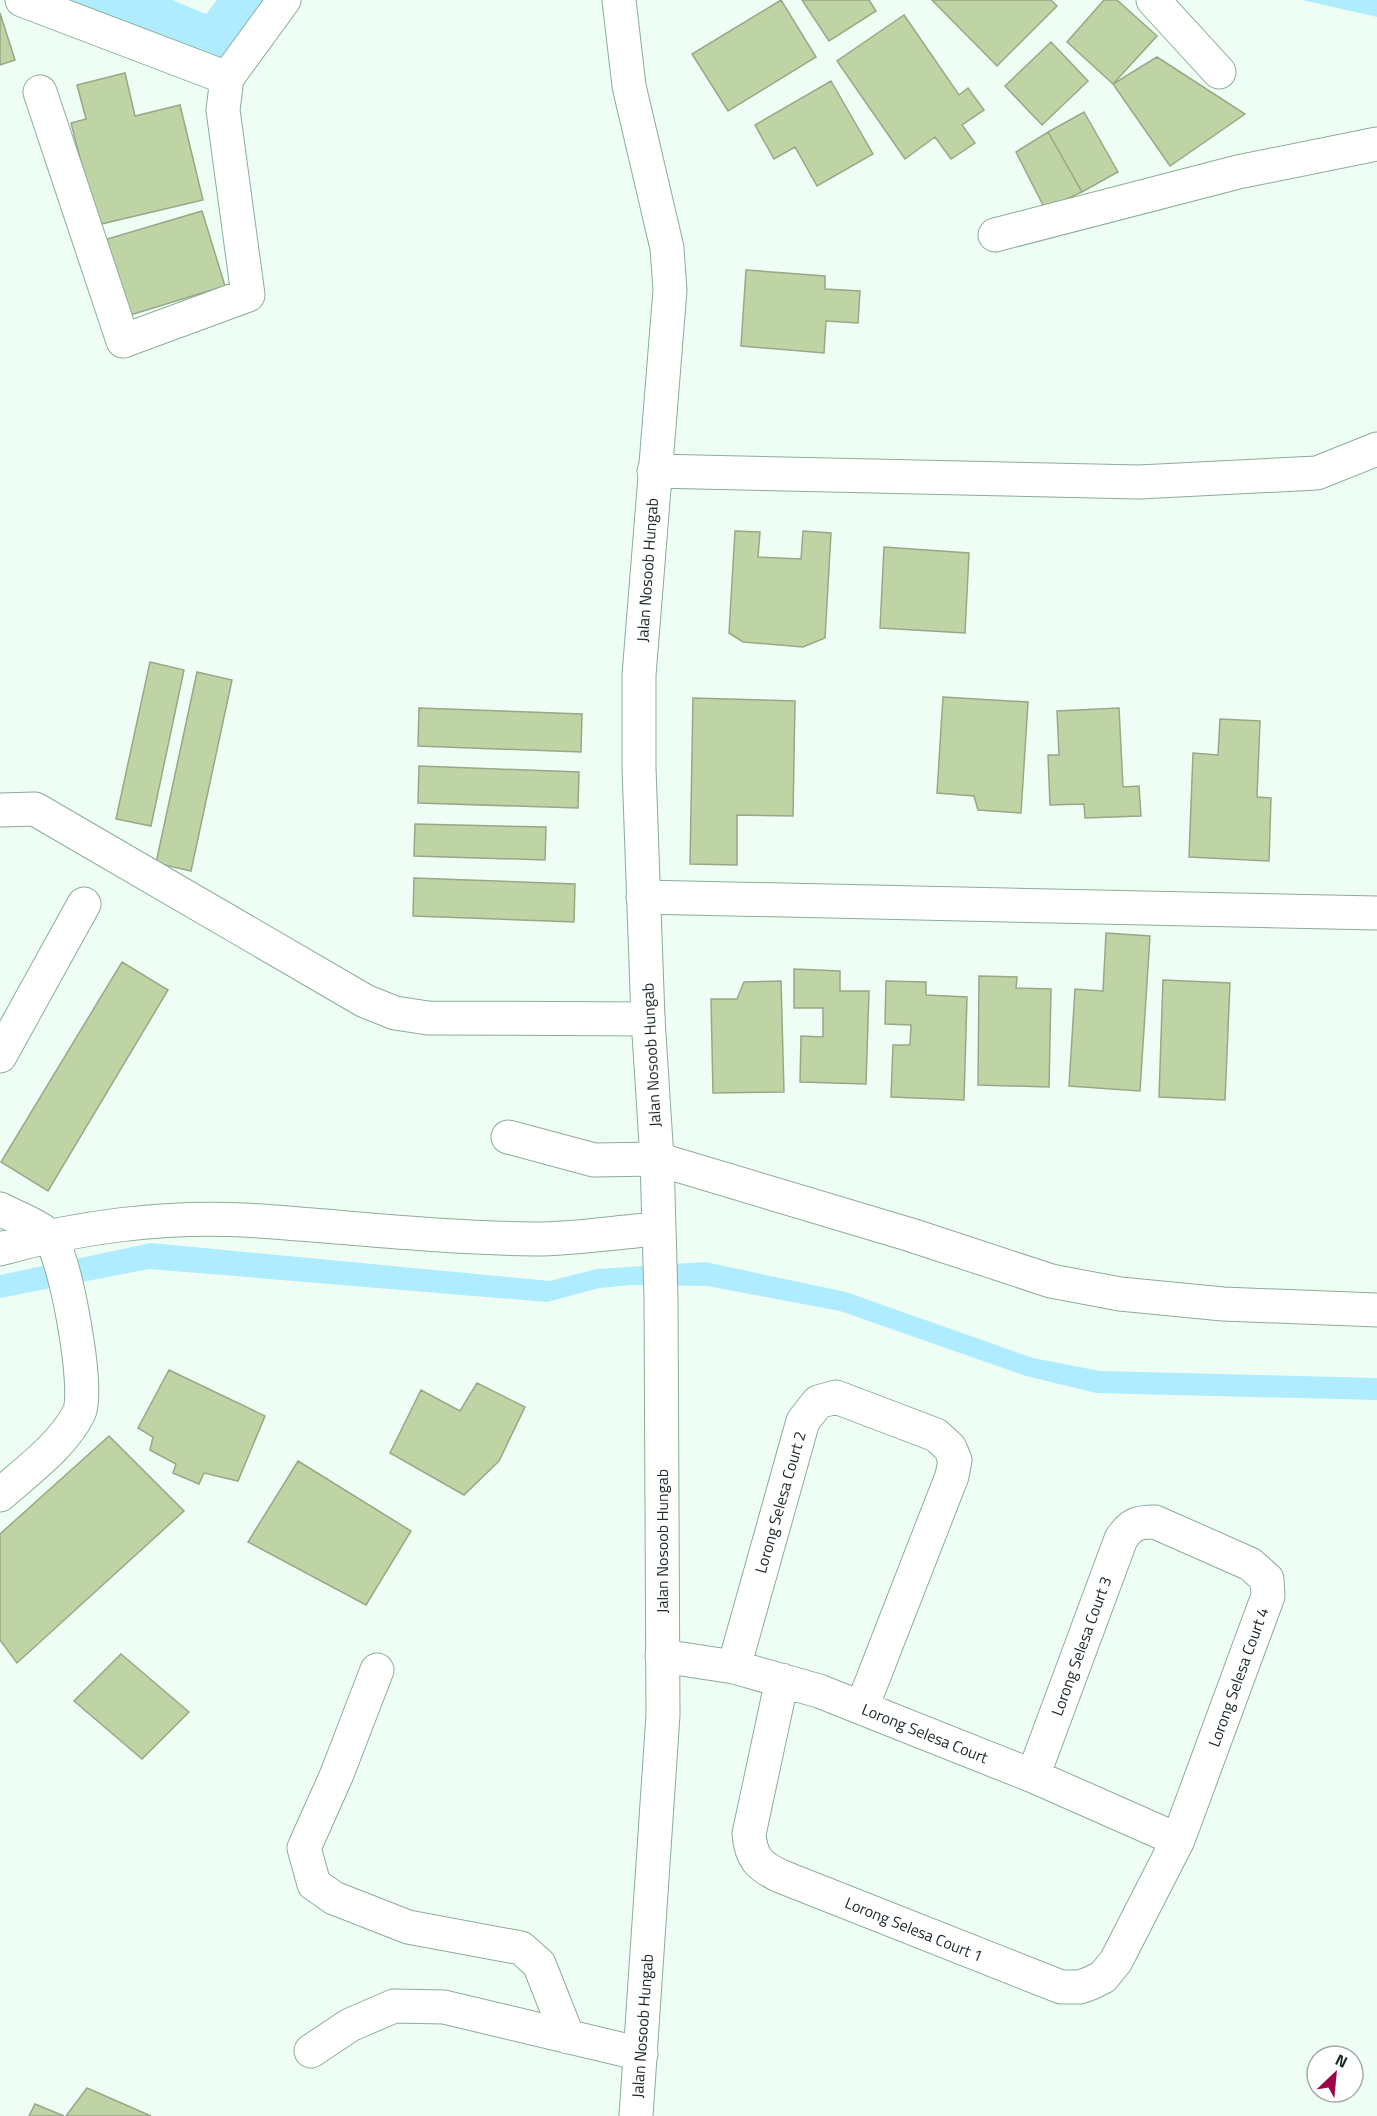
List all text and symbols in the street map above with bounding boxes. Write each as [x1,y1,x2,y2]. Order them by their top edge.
street label: Jalan Nosoob Hungab [630,497,664,643]
street label: Jalan Nosoob Hungab [635,982,667,1128]
street label: Lorong Selesa Court 2 [748,1428,812,1576]
street label: Jalan Nosoob Hungab [650,1469,674,1613]
street label: Lorong Selesa Court 3 [1045,1573,1117,1719]
street label: Lorong Selesa Court 4 [1202,1604,1274,1750]
street label: Lorong Selesa Court [858,1697,992,1769]
street label: Lorong Selesa Court 1 [841,1890,987,1968]
street label: Jalan Nosoob Hungab [625,1953,659,2099]
north arrow [1305,2044,1365,2104]
text: N [1331,2047,1352,2074]

